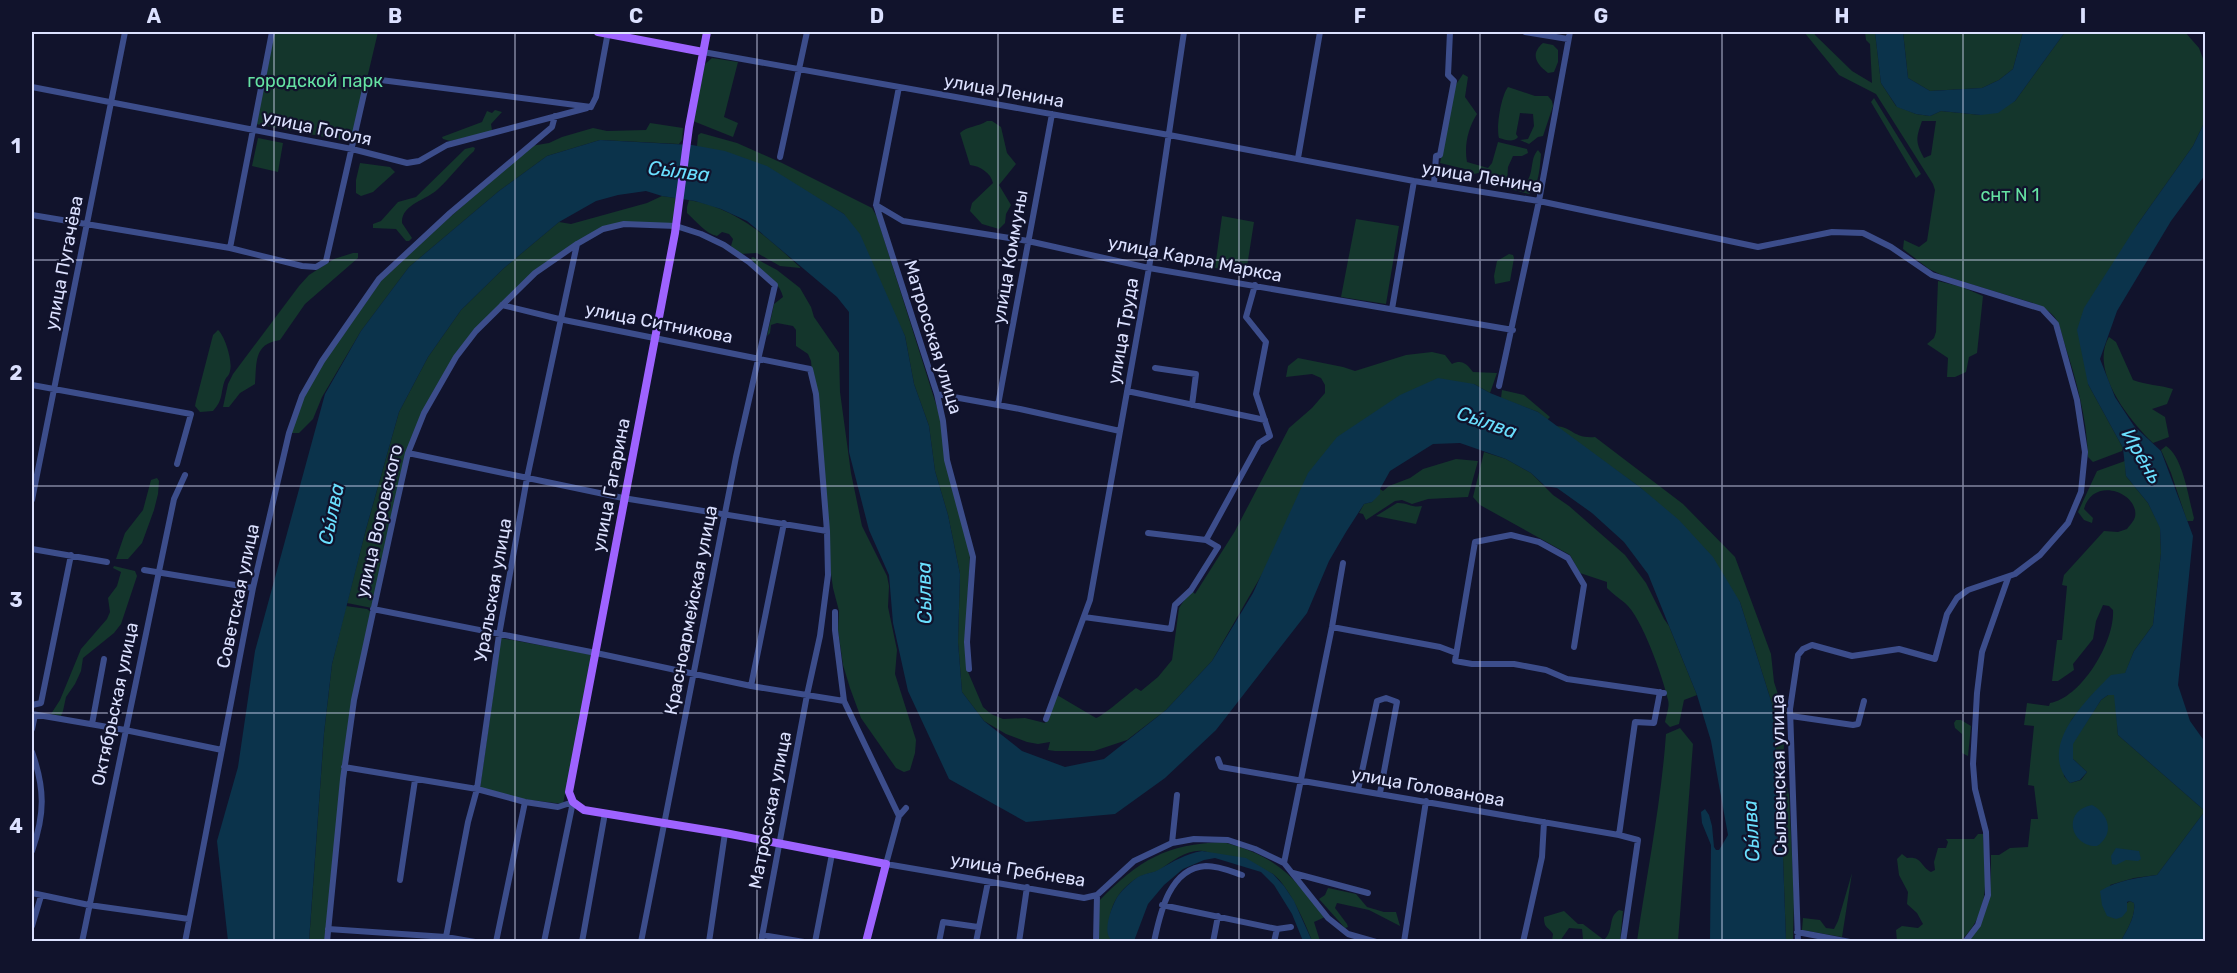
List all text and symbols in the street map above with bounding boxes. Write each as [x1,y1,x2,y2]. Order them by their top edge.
text: A [147,4,162,28]
text: B [388,4,402,28]
text: C [629,4,643,28]
text: D [870,4,884,28]
text: E [1112,4,1124,28]
text: F [1354,4,1366,28]
text: G [1594,4,1608,28]
text: H [1835,4,1849,28]
text: I [2080,4,2086,28]
park label: городской парк [247,70,383,92]
street label: улица Ленина [942,70,1066,112]
street label: улица Гоголя [260,106,374,150]
text: 1 [11,134,21,158]
water label: Сы́лва [647,155,712,187]
street label: улица Ленина [1420,157,1544,197]
park label: снт N 1 [1980,184,2040,206]
street label: улица Коммуны [987,188,1033,326]
street label: улица Пугачёва [40,194,88,332]
street label: улица Карла Маркса [1106,231,1284,287]
street label: Матросская улица [899,257,967,417]
street label: улица Труда [1103,276,1143,386]
street label: улица Ситникова [583,298,735,348]
text: 2 [10,361,23,385]
water label: Сы́лва [1454,401,1520,444]
street label: улица Гагарина [587,416,635,554]
water label: Ире́нь [2117,424,2167,488]
street label: улица Воровского [351,442,407,600]
water label: Сы́лва [313,481,349,547]
street label: Красноармейская улица [660,503,722,717]
street label: Уральская улица [470,516,516,664]
street label: Советская улица [212,522,264,670]
water label: Сы́лва [911,562,937,624]
text: 3 [9,588,23,612]
street label: Октябрьская улица [87,620,143,788]
street label: Сылвенская улица [1767,694,1791,856]
street label: Матросская улица [744,729,796,891]
street label: улица Голованова [1349,763,1507,811]
water label: Сы́лва [1737,799,1765,863]
text: 4 [9,814,23,838]
street label: улица Гребнева [949,848,1087,892]

